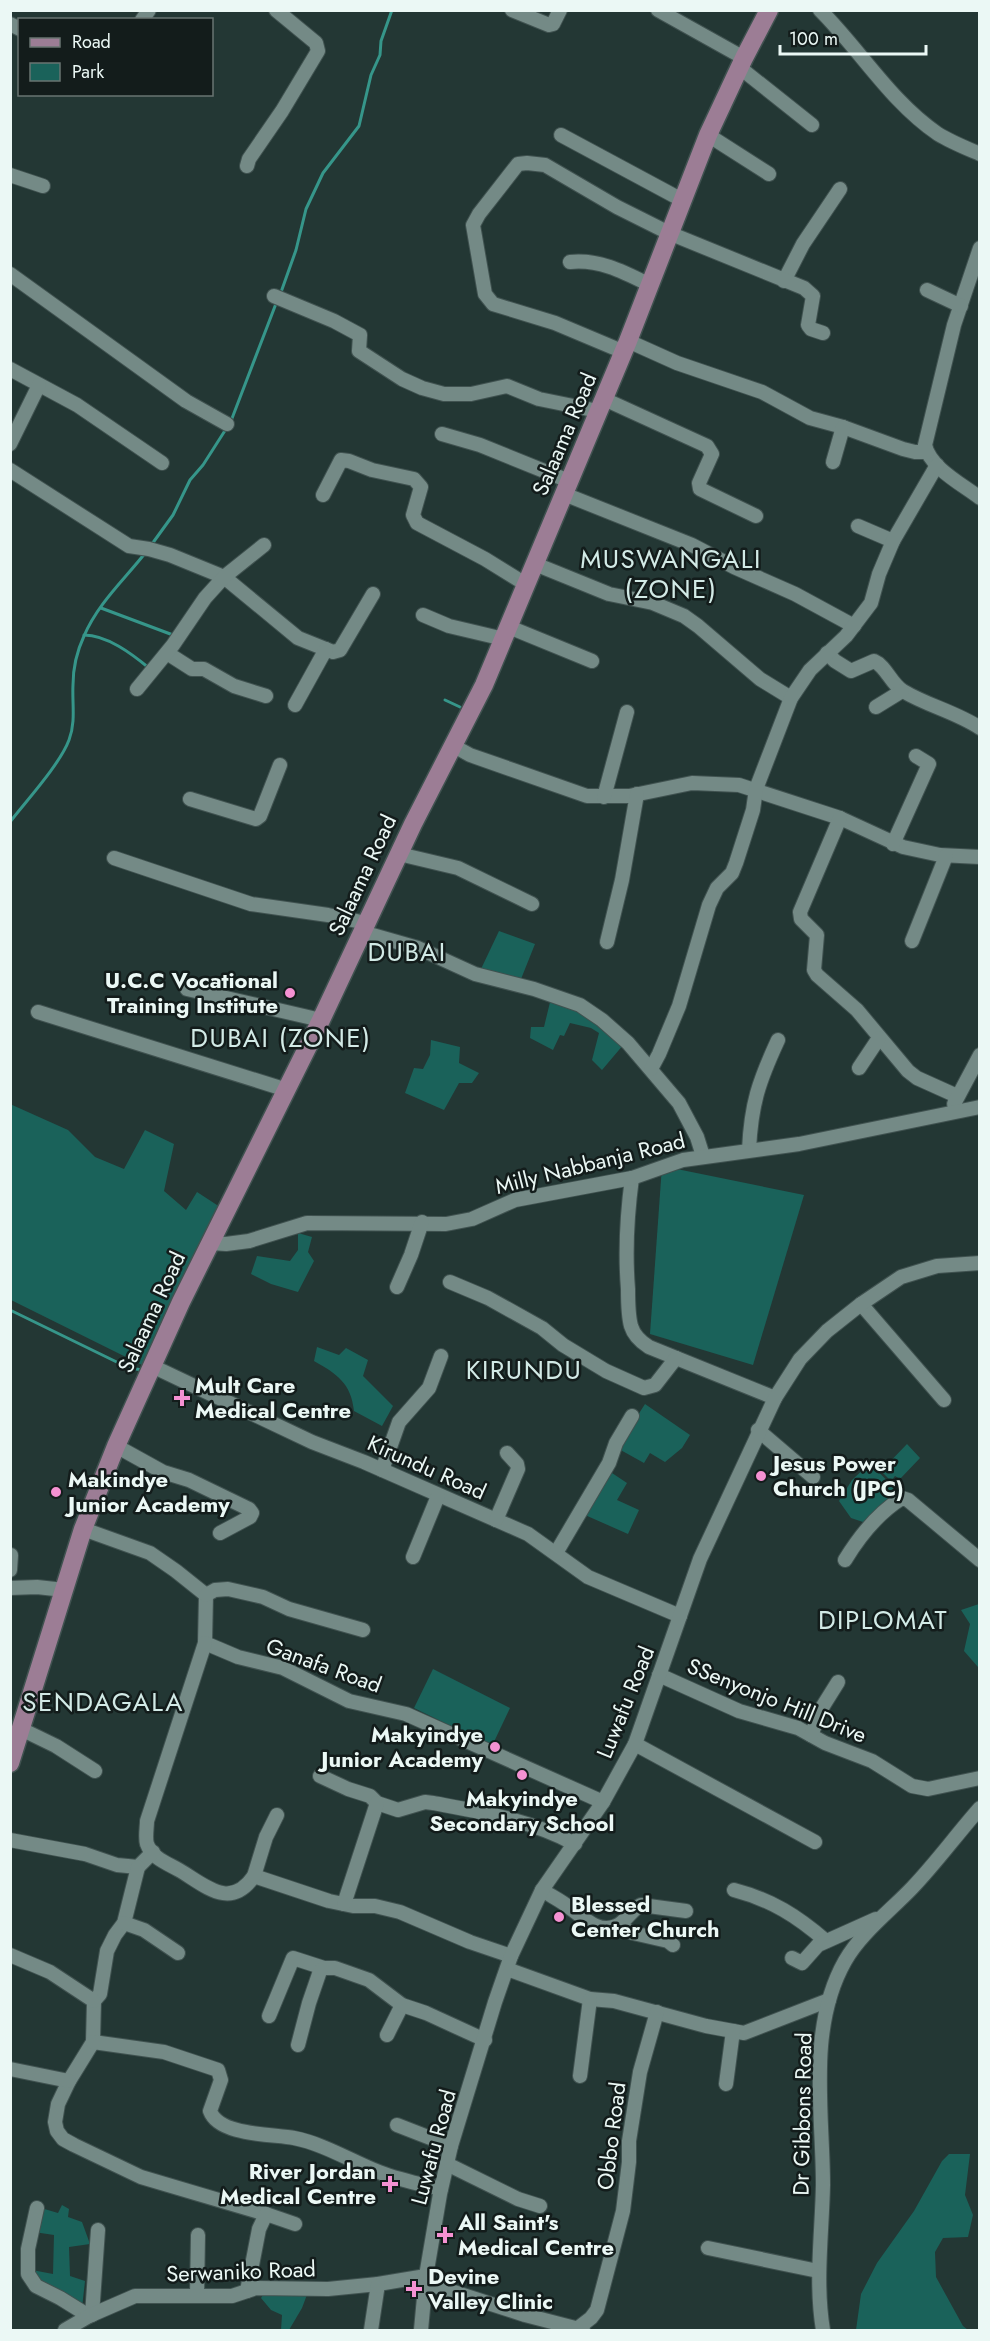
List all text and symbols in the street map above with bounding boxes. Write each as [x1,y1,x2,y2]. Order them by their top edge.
legend [18,18,213,96]
scale bar [780,18,926,56]
text: 100 m [789,26,838,52]
text: Road [72,29,111,55]
text: Park [72,59,104,85]
street label: Salaama Road [524,368,604,500]
district label: MUSWANGALI (ZONE) [580,540,762,608]
street label: Salaama Road [320,809,404,941]
district label: DUBAI [367,933,447,971]
place label: U.C.C Vocational Training Institute [105,964,278,1021]
marker: U.C.C Vocational Training Institute [283,986,297,1000]
district label: DUBAI (ZONE) [190,1019,372,1057]
street label: Milly Nabbanja Road [492,1124,688,1202]
street label: Salaama Road [109,1246,193,1378]
district label: KIRUNDU [466,1351,582,1389]
place label: Mult Care Medical Centre [195,1369,351,1426]
marker: Mult Care Medical Centre [173,1389,191,1407]
street label: Kirundu Road [363,1427,491,1507]
place label: Jesus Power Church (JPC) [769,1447,904,1504]
place label: Makindye Junior Academy [64,1463,230,1520]
marker: Jesus Power Church (JPC) [754,1469,768,1483]
marker: Makindye Junior Academy [49,1485,63,1499]
district label: DIPLOMAT [818,1601,948,1639]
street label: Ganafa Road [262,1629,386,1701]
street label: Luwafu Road [588,1641,662,1763]
street label: SSenyonjo Hill Drive [682,1649,872,1751]
district label: SENDAGALA [22,1683,184,1721]
place label: Makyindye Junior Academy [317,1718,484,1775]
marker: Makyindye Junior Academy [488,1740,502,1754]
marker: Makyindye Secondary School [515,1768,529,1782]
place label: Makyindye Secondary School [429,1782,615,1839]
place label: Blessed Center Church [571,1888,720,1945]
marker: Blessed Center Church [552,1910,566,1924]
street label: Dr Gibbons Road [785,2032,819,2196]
street label: Obbo Road [589,2080,633,2192]
street label: Luwafu Road [402,2086,464,2208]
place label: River Jordan Medical Centre [220,2155,376,2212]
marker: River Jordan Medical Centre [381,2175,399,2193]
place label: All Saint's Medical Centre [457,2206,614,2263]
marker: All Saint's Medical Centre [436,2226,454,2244]
street label: Serwaniko Road [166,2252,316,2290]
place label: Devine Valley Clinic [427,2260,553,2317]
marker: Devine Valley Clinic [405,2280,423,2298]

